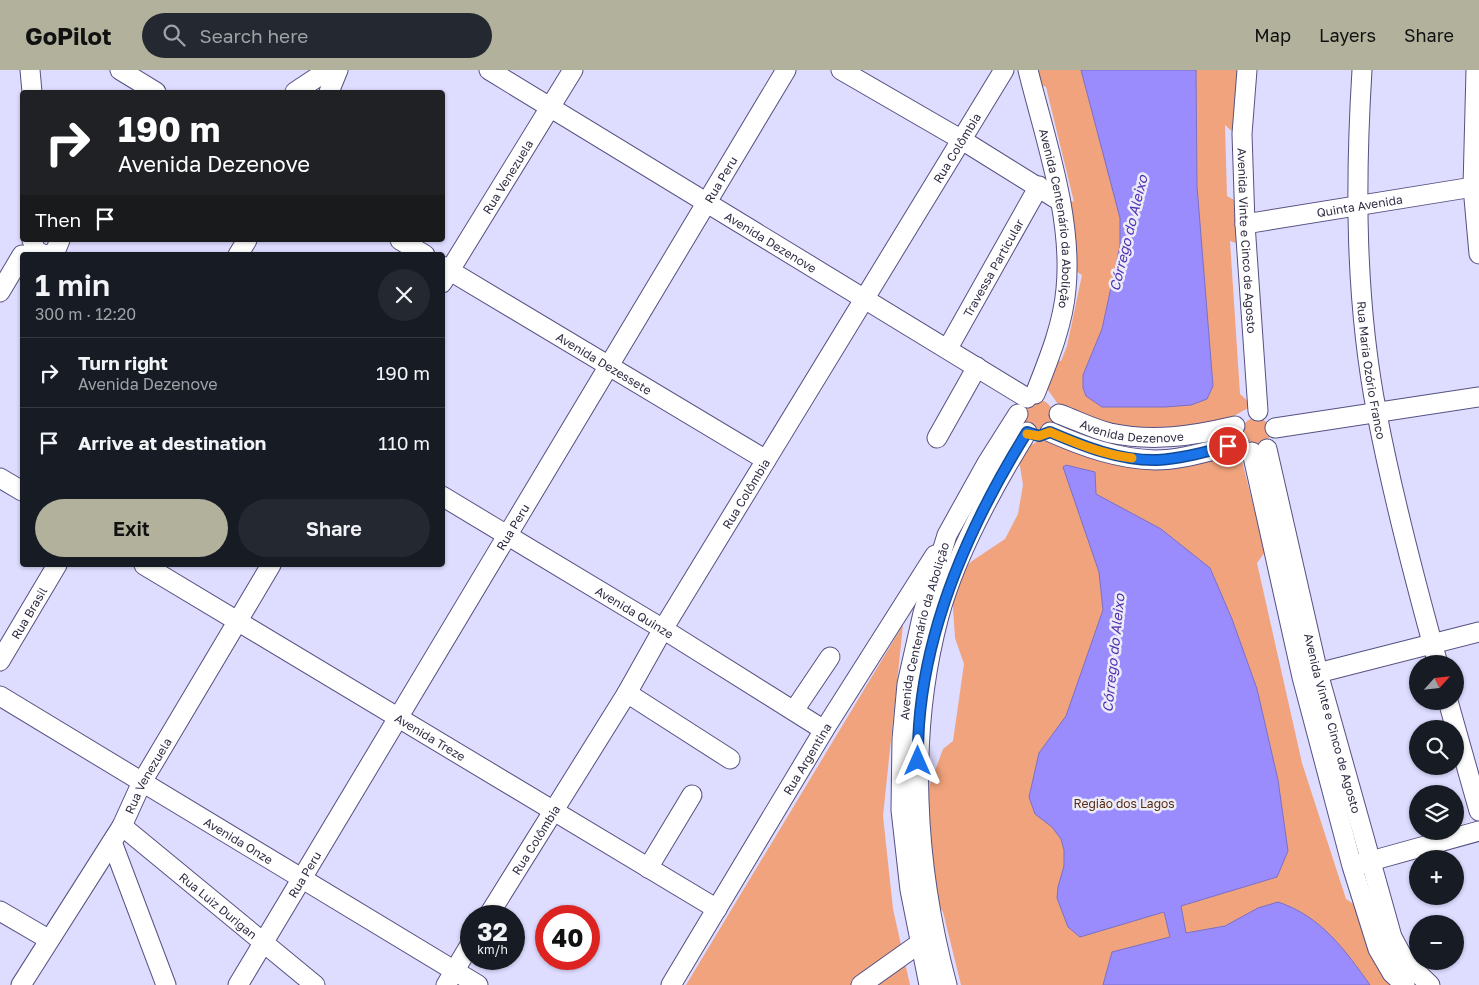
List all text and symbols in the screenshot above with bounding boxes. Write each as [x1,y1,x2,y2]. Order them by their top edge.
search box [142,13,492,58]
text: GoPilot [25,21,112,50]
icon: search [160,21,188,49]
text: Search here [200,24,308,47]
text: Map [1254,24,1291,46]
text: Layers [1319,24,1376,46]
text: Share [1404,24,1454,46]
text: 190 m [118,108,220,150]
icon: right [35,110,100,175]
street label: Rua Colômbia [930,110,984,185]
street label: Avenida Centenário da Abolição [1036,127,1075,310]
street label: Rua Venezuela [479,137,536,216]
street label: Avenida Vinte e Cinco de Agosto [1235,148,1260,334]
text: Avenida Dezenove [118,150,310,177]
street label: Rua Peru [701,153,740,205]
water label: Córrego do Aleixo [1105,172,1151,293]
street label: Quinta Avenida [1315,191,1404,220]
icon: arrive [91,205,119,233]
text: Then [35,208,81,231]
street label: Avenida Dezenove [722,208,819,275]
street label: Travessa Particular [960,216,1027,319]
text: 1 min [35,267,110,303]
button: close [378,269,430,321]
street label: Rua Maria Ozório Franco [1354,300,1389,441]
text: 300 m · 12:20 [35,304,136,324]
street label: Avenida Dezessete [554,329,655,397]
text: Turn right [78,351,168,374]
icon: right [35,359,63,387]
text: 190 m [376,361,430,384]
text: Avenida Dezenove [78,374,218,394]
street label: Avenida Dezenove [1078,416,1184,445]
pin [1207,425,1249,467]
icon: arrive [35,429,63,457]
text: Arrive at destination [78,431,266,454]
text: 110 m [378,431,430,454]
icon: arrive [1214,432,1242,460]
street label: Rua Colômbia [719,456,773,531]
button: Exit [35,499,228,557]
button: Share [238,499,430,557]
street label: Rua Peru [493,501,532,553]
street label: Avenida Centenário da Abolição [896,540,952,720]
street label: Avenida Quinze [593,583,677,641]
street label: Rua Brasil [7,584,50,642]
water label: Córrego do Aleixo [1098,591,1128,713]
street label: Avenida Vinte e Cinco de Agosto [1302,632,1364,815]
north arrow [1409,655,1464,710]
map controls [1409,655,1464,970]
street label: Avenida Treze [392,710,468,764]
street label: Rua Argentina [779,720,834,797]
button: search [1409,720,1464,775]
position arrow [891,734,943,786]
street label: Rua Venezuela [121,735,174,816]
button: layers [1409,785,1464,840]
park label: Região dos Lagos [1073,796,1175,811]
street label: Rua Colômbia [508,802,563,877]
street label: Avenida Onze [202,814,276,867]
street label: Rua Peru [285,848,324,900]
button: + [1409,850,1464,905]
street label: Rua Luiz Durigan [177,869,260,942]
speed limit sign: 40 [535,905,600,970]
button: − [1409,915,1464,970]
text: 32 [477,916,508,947]
text: km/h [477,942,508,957]

